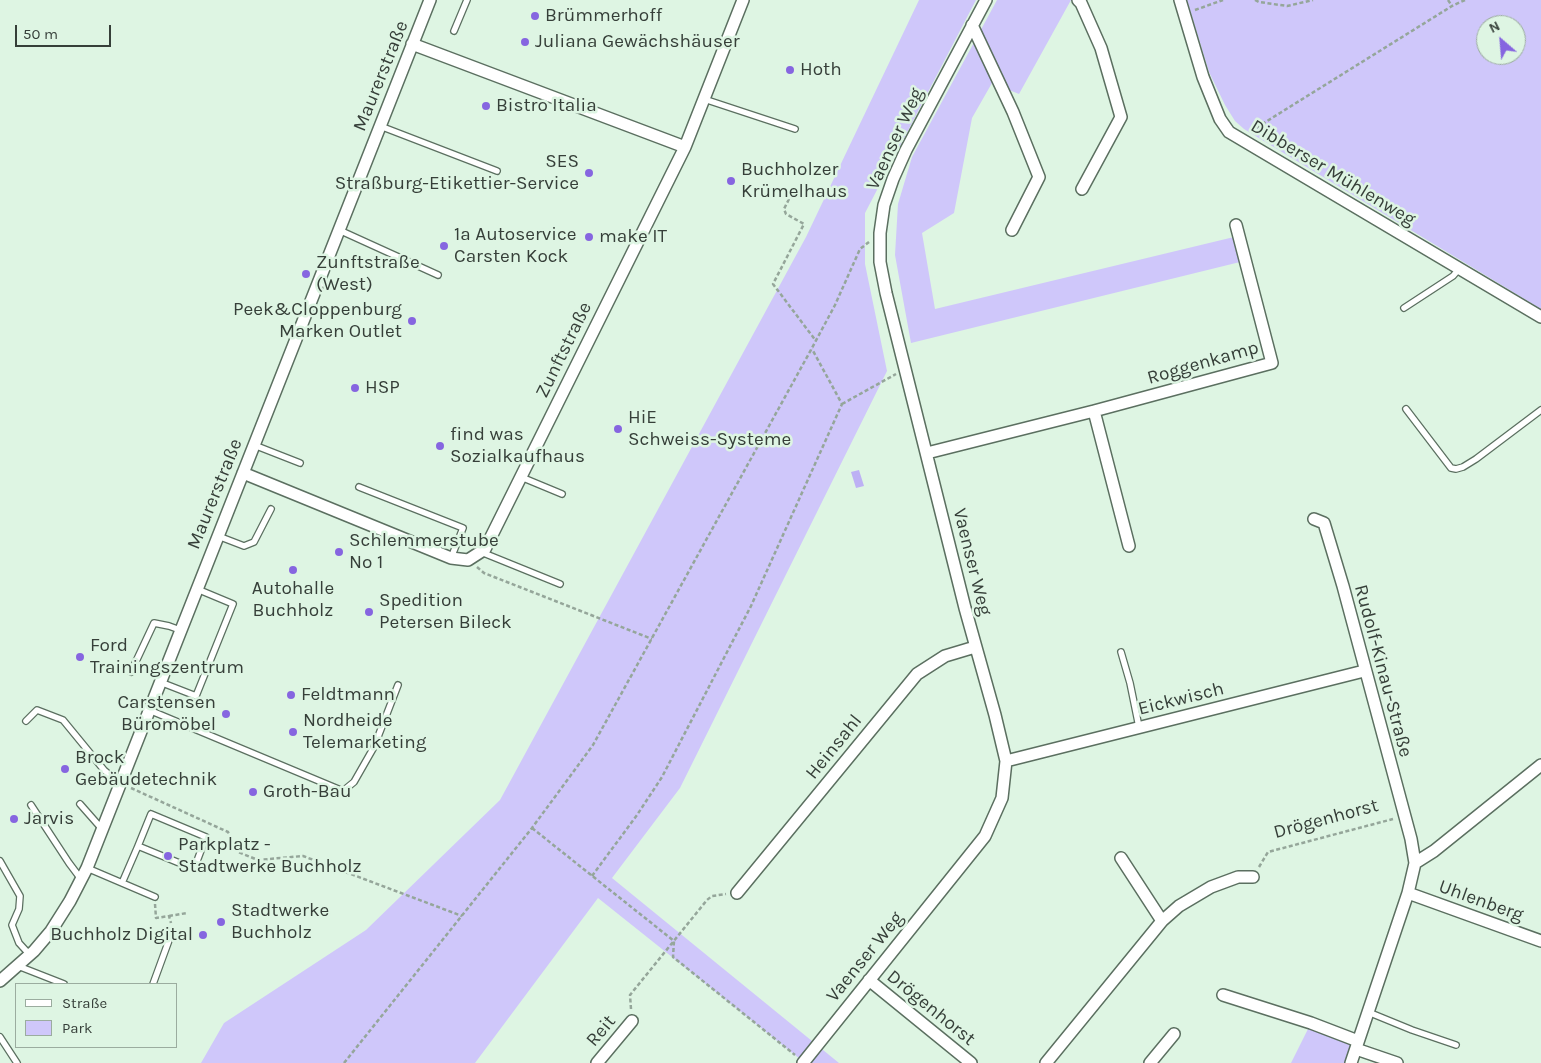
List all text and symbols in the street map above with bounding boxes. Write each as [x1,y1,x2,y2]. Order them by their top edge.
place label: Brümmerhoff [545,5,662,27]
marker: Brümmerhoff [529,10,541,22]
scale bar [18,15,114,47]
north arrow [1476,15,1526,65]
street label: Maurerstraße [348,17,414,135]
text: N [1486,17,1503,37]
text: 50 m [23,25,58,43]
place label: Juliana Gewächshäuser [535,31,740,53]
marker: Juliana Gewächshäuser [519,36,531,48]
place label: Hoth [800,59,842,81]
marker: Hoth [784,64,796,76]
street label: Vaenser Weg [861,84,929,194]
place label: Bistro Italia [496,95,597,117]
marker: Bistro Italia [480,100,492,112]
street label: Dibberser Mühlenweg [1246,115,1420,231]
place label: SES Straßburg-Etikettier-Service [335,151,579,195]
place label: Buchholzer Krümelhaus [741,159,847,203]
marker: SES Straßburg-Etikettier-Service [583,167,595,179]
marker: Buchholzer Krümelhaus [725,175,737,187]
place label: 1a Autoservice Carsten Kock [454,224,577,268]
place label: make IT [599,226,667,248]
marker: make IT [583,231,595,243]
marker: 1a Autoservice Carsten Kock [438,240,450,252]
place label: Zunftstraße (West) [316,252,420,296]
marker: Zunftstraße (West) [300,268,312,280]
street label: Zunftstraße [531,298,597,402]
place label: Peek&Cloppenburg Marken Outlet [233,299,402,343]
marker: Peek&Cloppenburg Marken Outlet [406,315,418,327]
street label: Roggenkamp [1145,336,1261,390]
place label: HSP [365,377,400,399]
marker: HSP [349,382,361,394]
place label: HiE Schweiss-Systeme [628,407,791,451]
marker: HiE Schweiss-Systeme [612,423,624,435]
place label: find was Sozialkaufhaus [450,424,585,468]
street label: Maurerstraße [182,435,248,553]
marker: find was Sozialkaufhaus [434,440,446,452]
street label: Vaenser Weg [948,506,996,618]
place label: Schlemmerstube No 1 [349,530,499,574]
marker: Schlemmerstube No 1 [333,546,345,558]
marker: Autohalle Buchholz [287,564,299,576]
place label: Autohalle Buchholz [252,578,334,622]
street label: Rudolf-Kinau-Straße [1349,582,1417,760]
place label: Spedition Petersen Bileck [379,590,512,634]
marker: Spedition Petersen Bileck [363,606,375,618]
place label: Ford Trainingszentrum [90,635,244,679]
marker: Ford Trainingszentrum [74,651,86,663]
street label: Eickwisch [1136,677,1226,721]
place label: Feldtmann [301,684,395,706]
marker: Feldtmann [285,689,297,701]
place label: Carstensen Büromöbel [117,692,216,736]
marker: Carstensen Büromöbel [220,708,232,720]
place label: Nordheide Telemarketing [303,710,426,754]
street label: Heinsahl [801,710,867,784]
marker: Nordheide Telemarketing [287,726,299,738]
place label: Brock Gebäudetechnik [75,747,217,791]
marker: Brock Gebäudetechnik [59,763,71,775]
place label: Groth-Bau [263,781,351,803]
marker: Groth-Bau [247,786,259,798]
street label: Drögenhorst [1271,794,1381,844]
place label: Jarvis [24,808,74,830]
marker: Jarvis [8,813,20,825]
place label: Parkplatz - Stadtwerke Buchholz [178,834,362,878]
marker: Parkplatz - Stadtwerke Buchholz [162,850,174,862]
street label: Uhlenberg [1435,875,1527,927]
place label: Stadtwerke Buchholz [231,900,329,944]
street label: Vaenser Weg [822,907,908,1007]
marker: Stadtwerke Buchholz [215,916,227,928]
place label: Buchholz Digital [50,924,193,946]
marker: Buchholz Digital [197,929,209,941]
street label: Drögenhorst [882,965,980,1051]
legend [15,983,178,1048]
text: Straße [62,994,107,1012]
street label: Reit [581,1011,621,1051]
text: Park [62,1019,92,1037]

